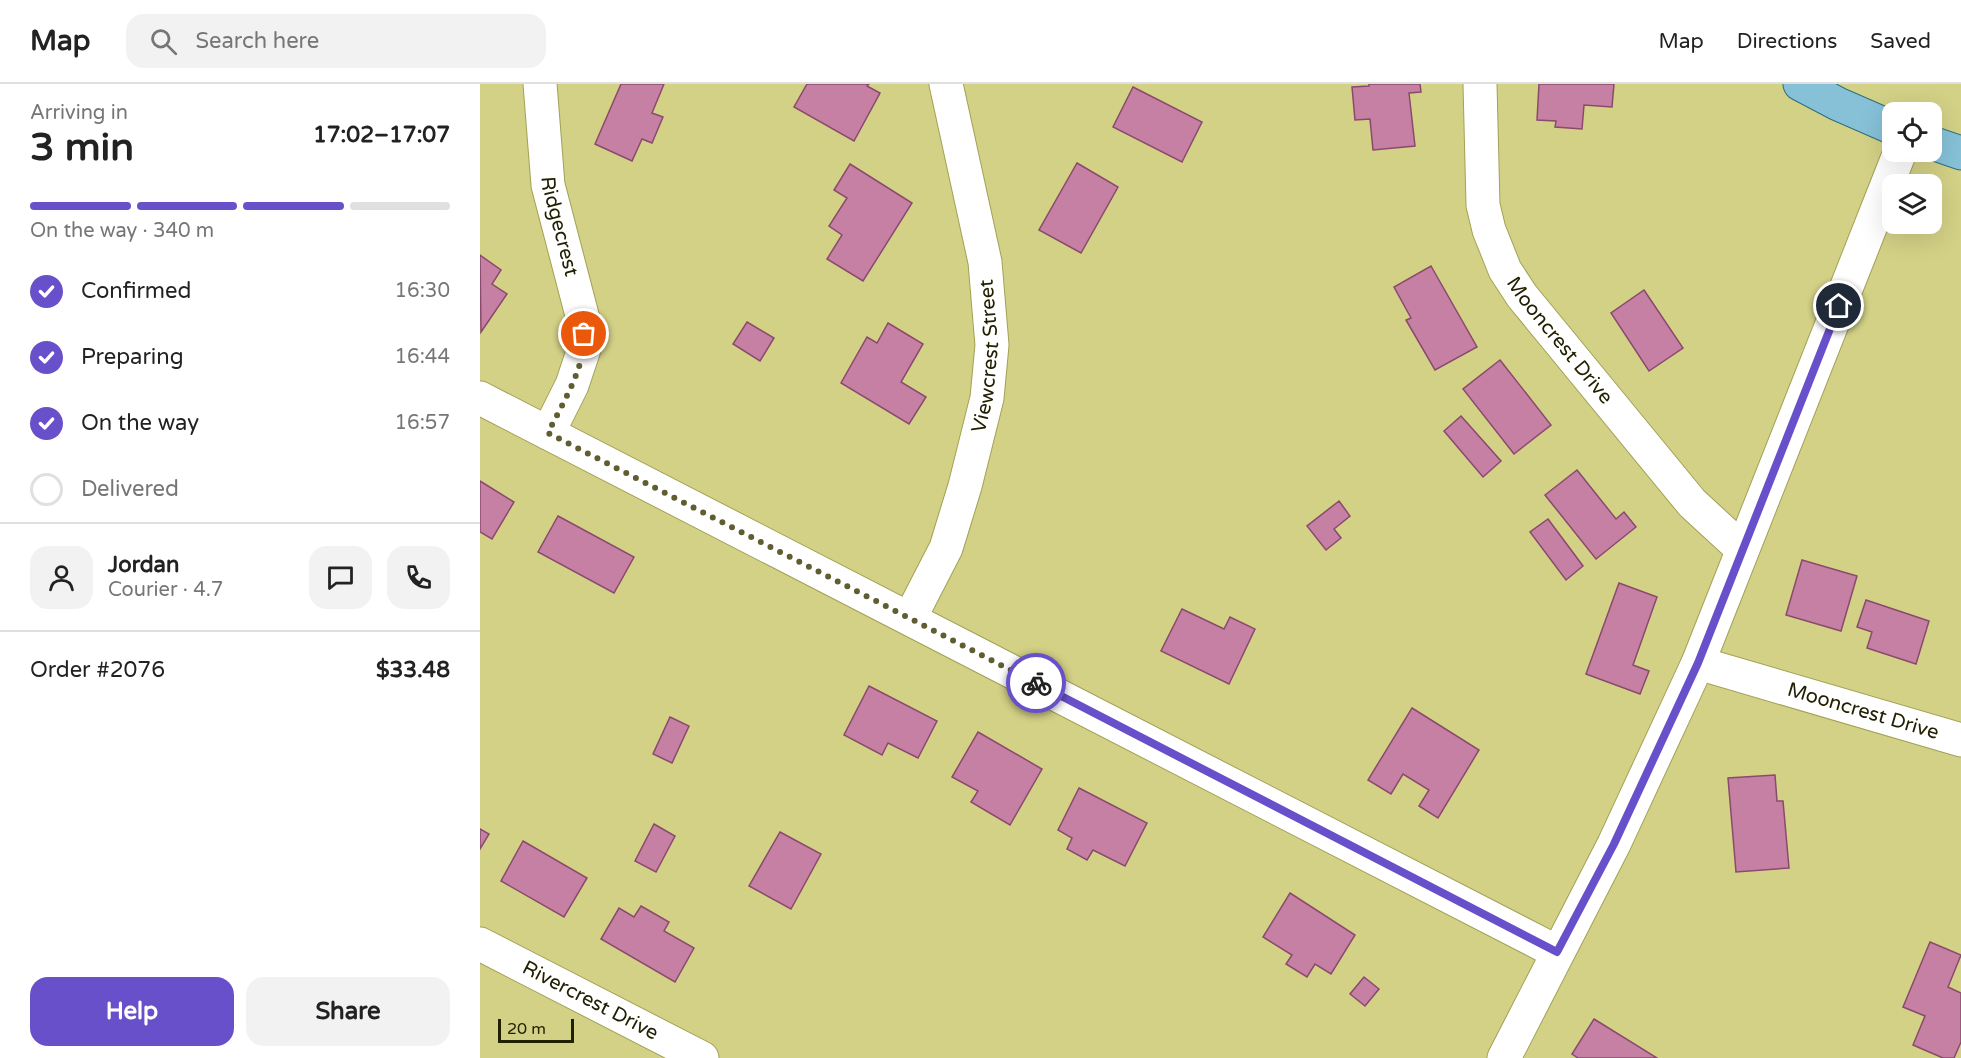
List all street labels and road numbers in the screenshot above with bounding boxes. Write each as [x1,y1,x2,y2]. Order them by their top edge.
street label: Ridgecrest [535,176,583,279]
street label: Mooncrest Drive [1501,273,1618,409]
street label: Viewcrest Street [967,278,1004,435]
street label: Mooncrest Drive [1785,678,1942,745]
street label: Rivercrest Drive [518,956,662,1045]

